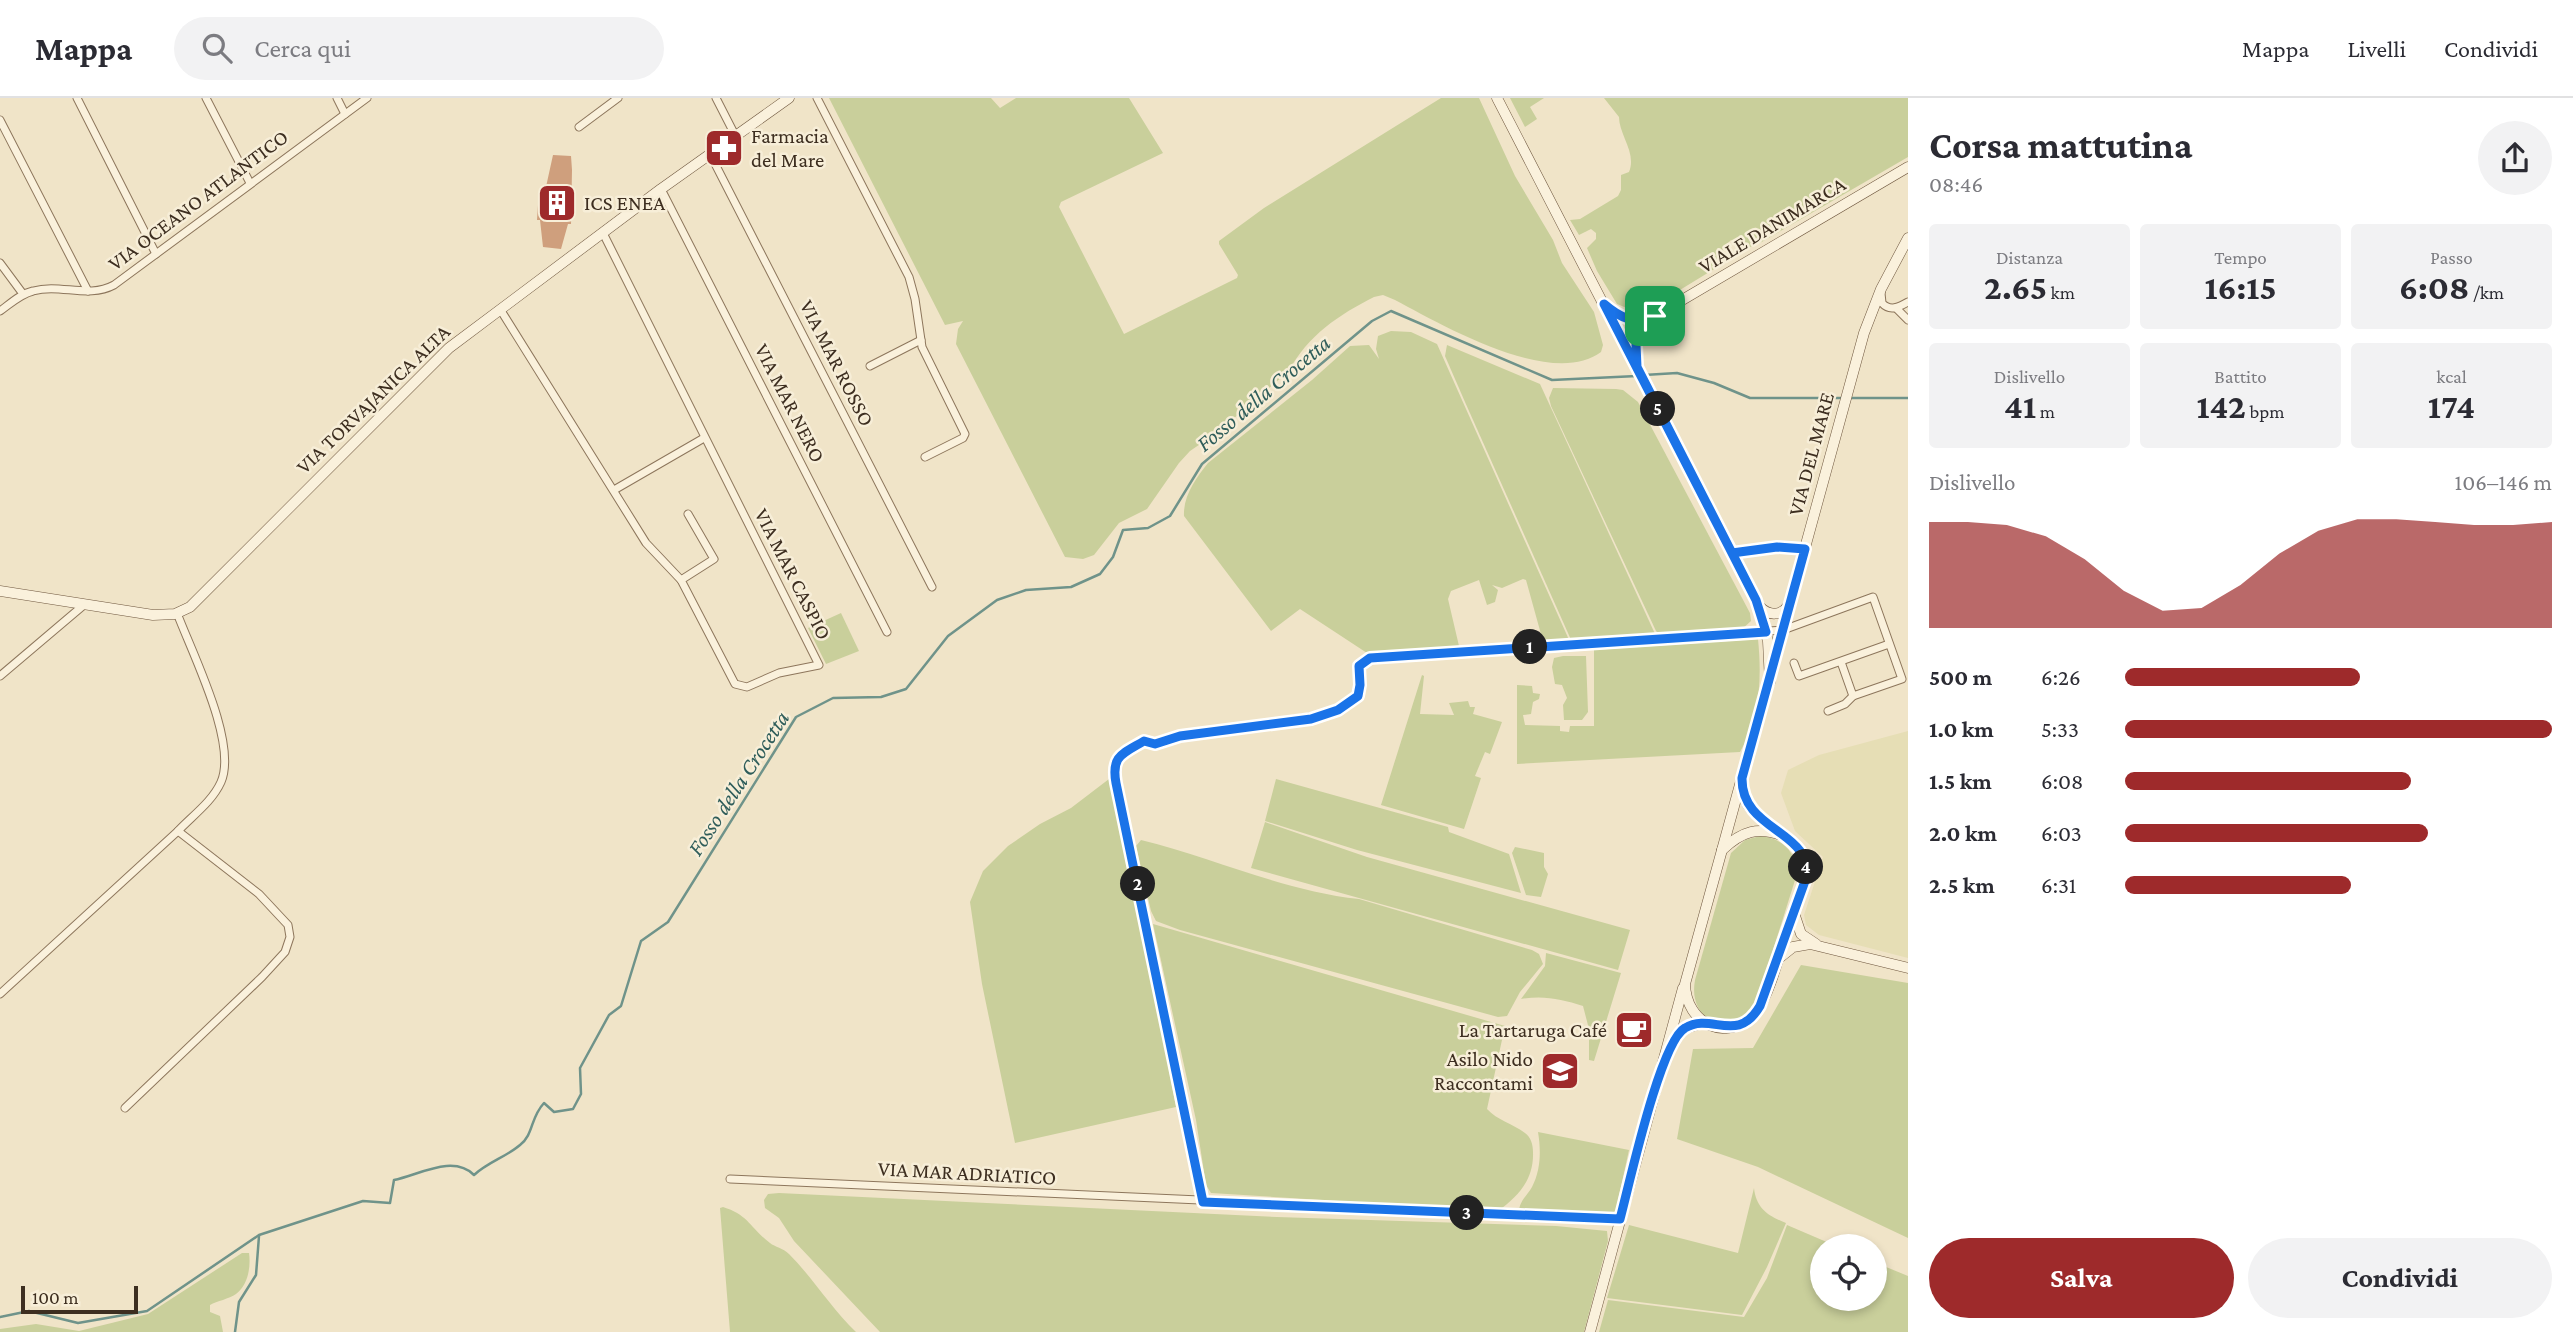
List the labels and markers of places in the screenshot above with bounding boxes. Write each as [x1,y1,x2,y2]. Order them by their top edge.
place label: Farmacia del Mare [751,124,829,172]
pharmacy icon: Farmacia del Mare [703,127,745,169]
building icon: ICS ENEA [536,182,578,224]
place label: ICS ENEA [584,191,665,215]
pin [1625,286,1685,346]
pin: 5 [1640,392,1676,426]
pin: 1 [1512,630,1548,664]
pin: 4 [1788,850,1824,884]
pin: 2 [1120,866,1156,902]
cafe icon: La Tartaruga Café [1613,1009,1655,1051]
place label: La Tartaruga Café [1459,1018,1607,1042]
place label: Asilo Nido Raccontami [1434,1047,1533,1095]
school or university icon: Asilo Nido Raccontami [1539,1050,1581,1092]
pin: 3 [1450,1196,1484,1230]

